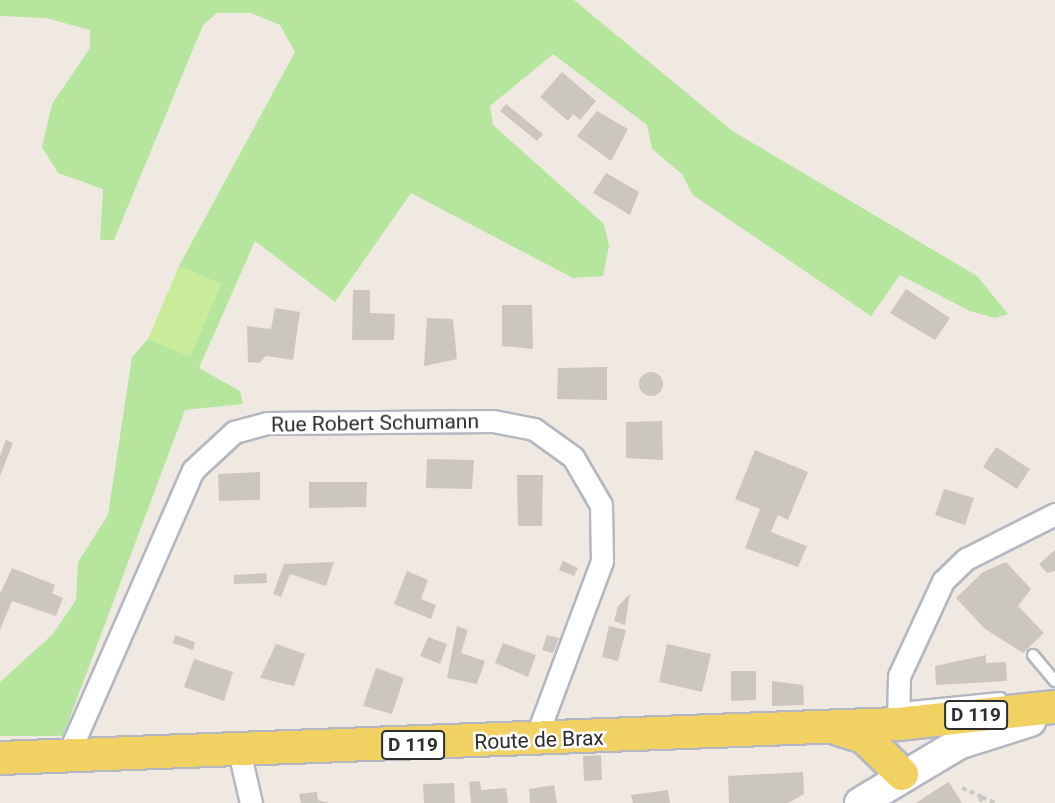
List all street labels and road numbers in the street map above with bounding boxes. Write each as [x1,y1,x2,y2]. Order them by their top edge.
street label: Rue Robert Schumann [271,409,479,437]
road number: D 119 [943,700,1009,730]
street label: Route de Brax [474,725,604,755]
road number: D 119 [380,730,446,760]

